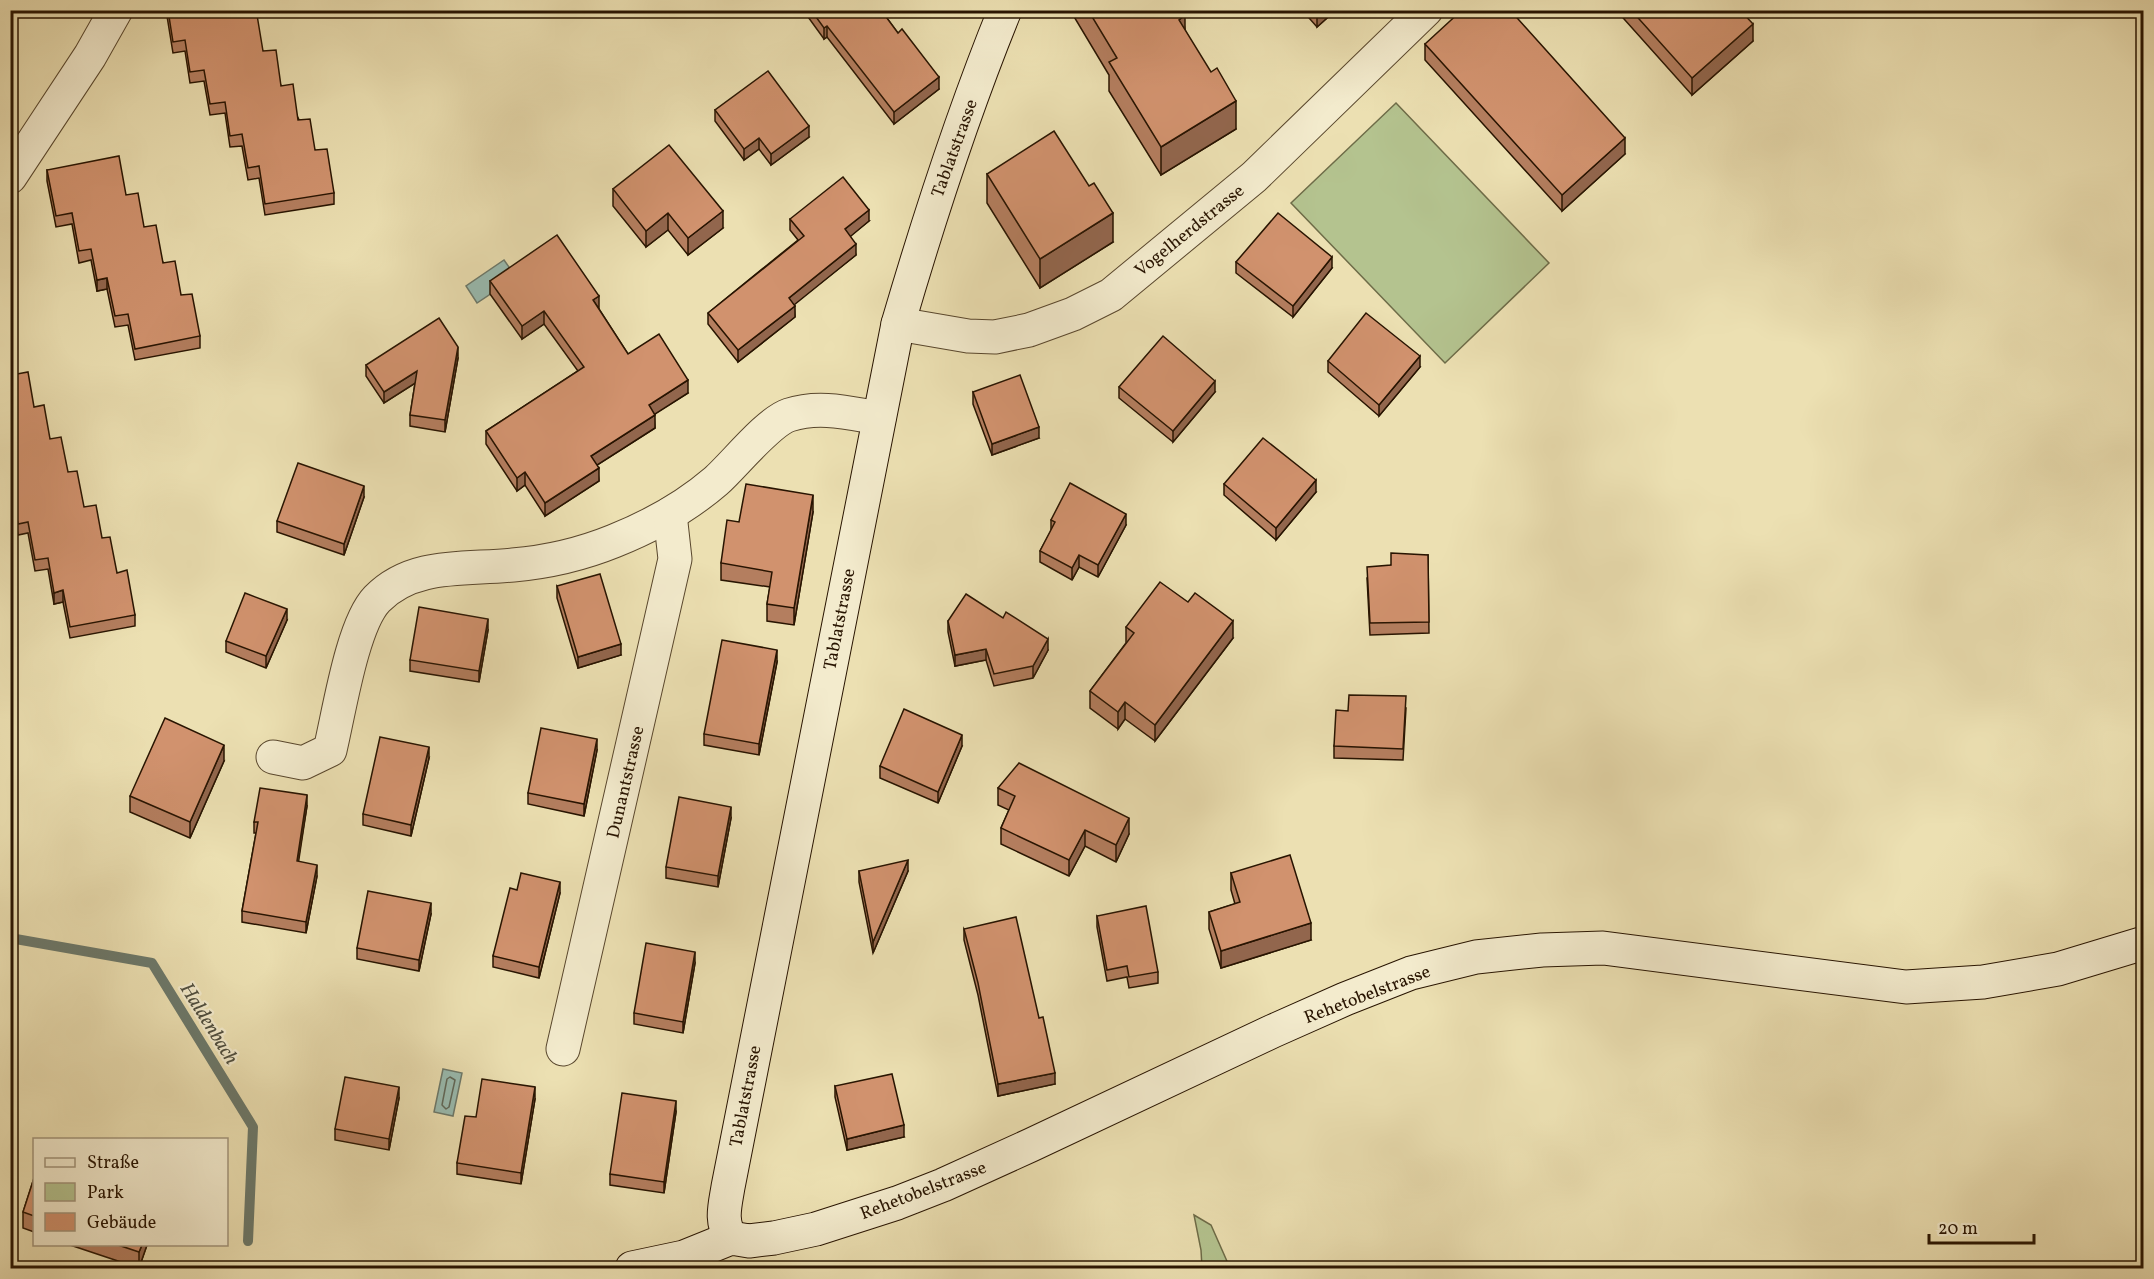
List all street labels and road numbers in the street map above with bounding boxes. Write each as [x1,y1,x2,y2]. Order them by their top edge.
street label: Tablatstrasse [926,96,985,201]
street label: Vogelherdstrasse [1130,179,1250,283]
street label: Tablatstrasse [818,566,863,672]
street label: Dunantstrasse [601,724,652,841]
street label: Rehetobelstrasse [1301,960,1434,1031]
street label: Tablatstrasse [724,1043,769,1149]
street label: Rehetobelstrasse [857,1156,990,1227]

